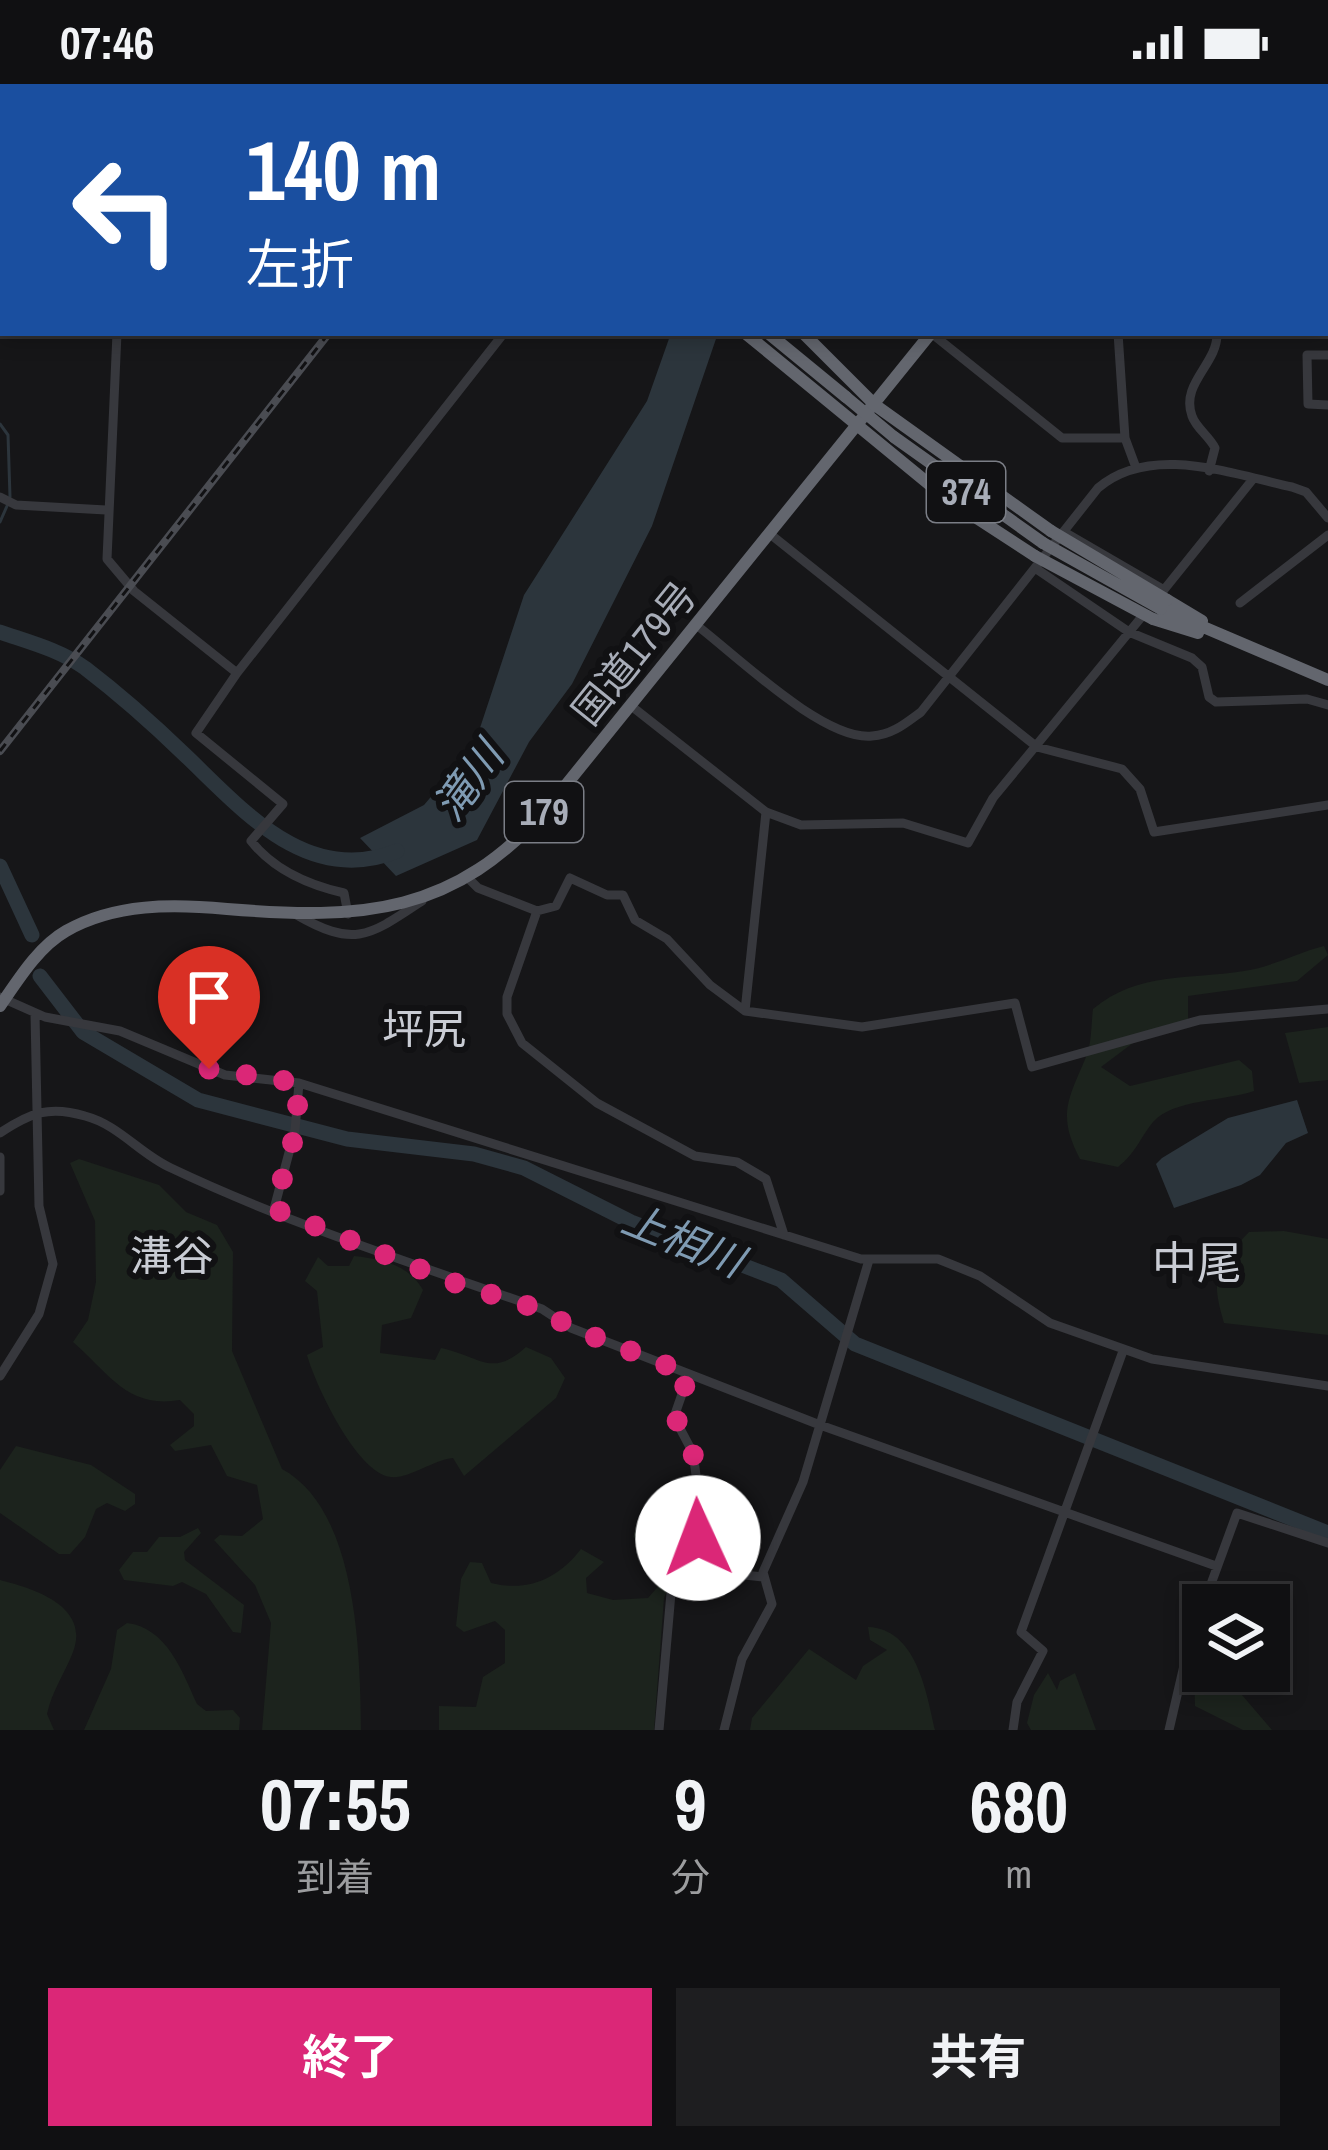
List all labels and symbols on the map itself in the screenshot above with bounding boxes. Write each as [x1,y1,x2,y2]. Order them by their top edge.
road number: 374 [927,462,1005,522]
street label: 国道179号 [560,570,708,736]
water label: 滝川 [421,727,518,831]
road number: 179 [505,782,583,842]
pin [158,946,260,1069]
district label: 坪尻 [382,1001,466,1057]
water label: 上相川 [614,1190,756,1291]
district label: 溝谷 [130,1228,214,1284]
district label: 中尾 [1152,1232,1242,1293]
position arrow [635,1475,761,1601]

